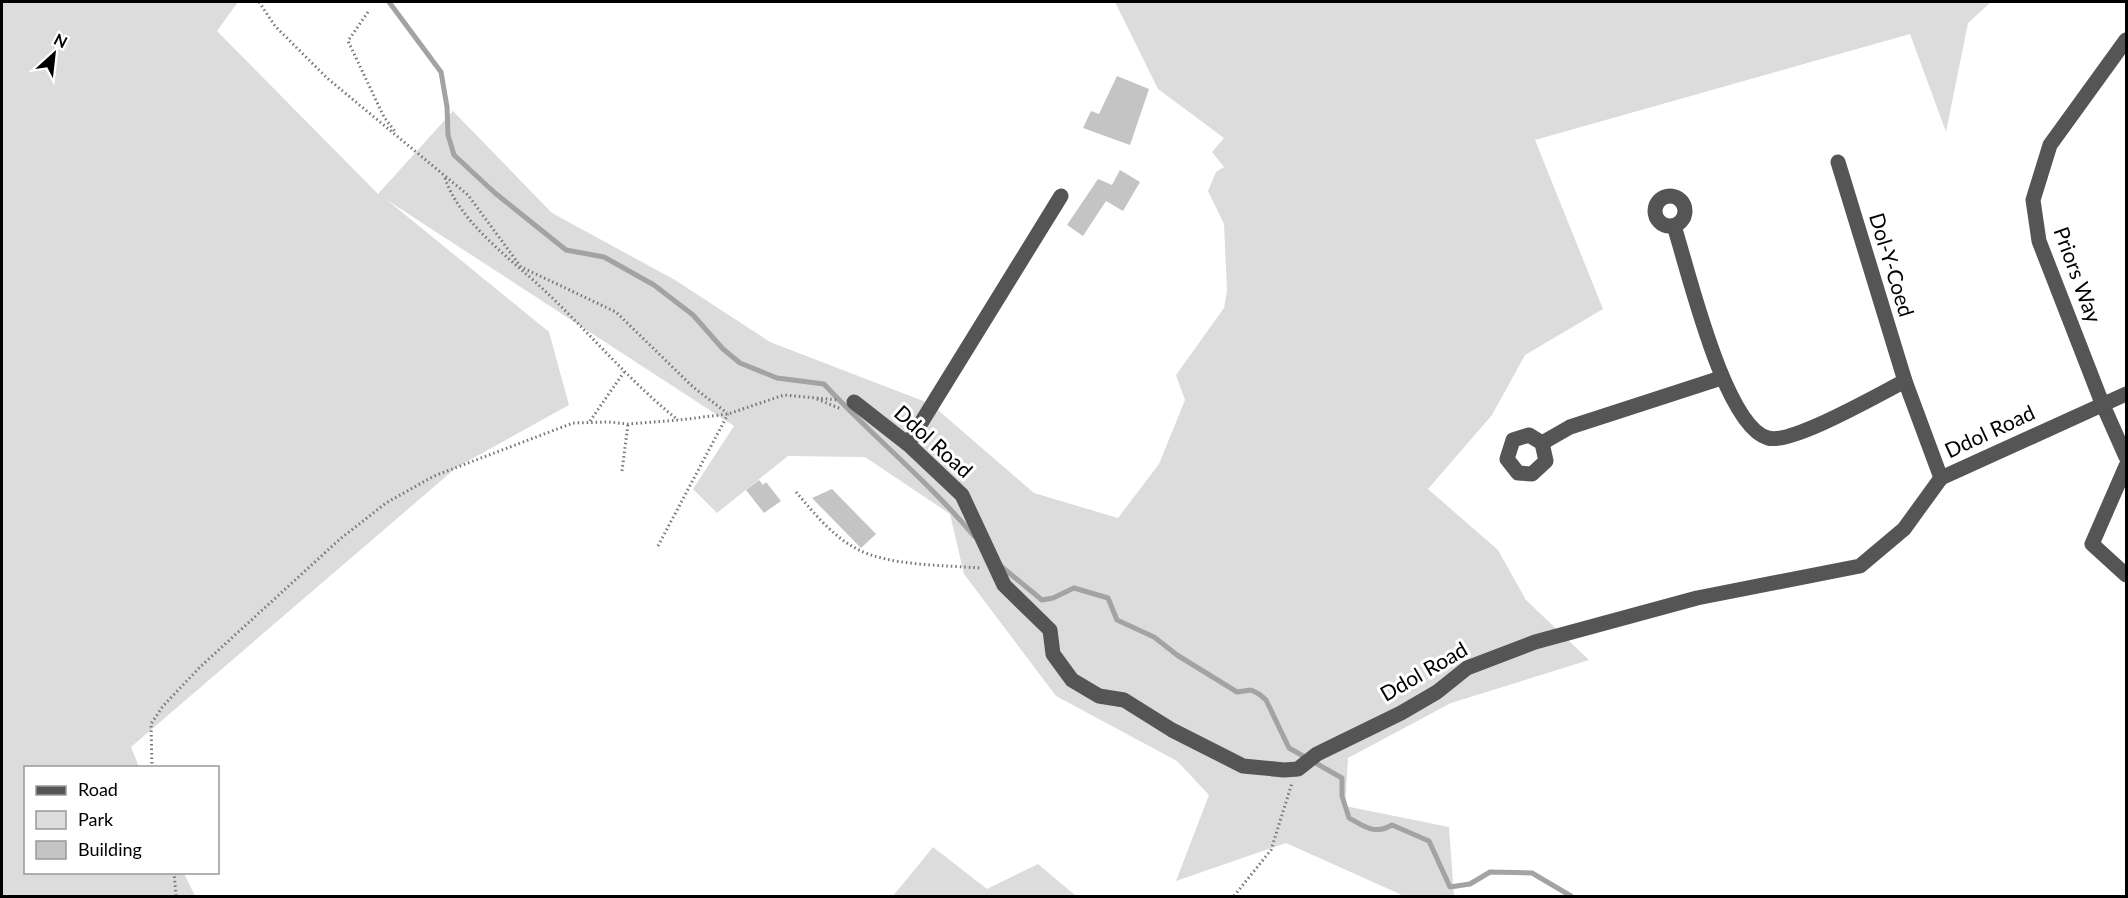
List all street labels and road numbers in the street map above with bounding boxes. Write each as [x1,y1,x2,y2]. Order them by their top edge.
street label: Dol-Y-Coed [1865,210,1920,320]
street label: Priors Way [2050,223,2107,326]
street label: Ddol Road [890,399,978,482]
street label: Ddol Road [1940,399,2038,462]
street label: Ddol Road [1375,636,1471,706]

